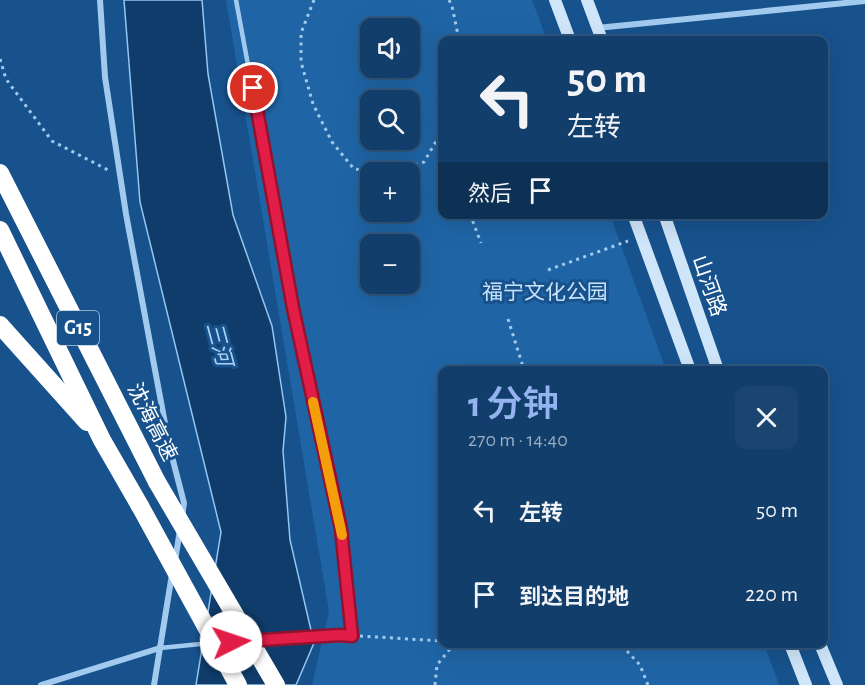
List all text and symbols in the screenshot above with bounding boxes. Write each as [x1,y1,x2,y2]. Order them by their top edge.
map controls [360,18,420,294]
button: sound [360,18,420,78]
text: 50 m [567,58,647,100]
icon: left [468,60,546,138]
pin [227,62,278,113]
icon: arrive [236,71,269,104]
button: search [360,90,420,150]
text: 左转 [567,114,621,141]
button: + [360,162,420,222]
icon: arrive [524,174,557,207]
text: 然后 [468,183,512,205]
button: − [360,234,420,294]
street label: 山河路 [689,252,730,319]
park label: 福宁文化公园 [482,281,608,303]
road number: G15 [57,311,99,345]
water label: 三河 [203,320,237,372]
street label: 沈海高速 [124,379,181,464]
button: close [735,386,798,449]
text: 1 分钟 [468,387,558,423]
text: 270 m · 14:40 [468,430,568,450]
icon: left [468,494,501,527]
text: 50 m [756,499,798,521]
text: 左转 [519,502,563,524]
icon: arrive [468,578,501,611]
text: 220 m [745,583,798,605]
text: 到达目的地 [519,586,629,608]
position arrow [199,610,263,674]

